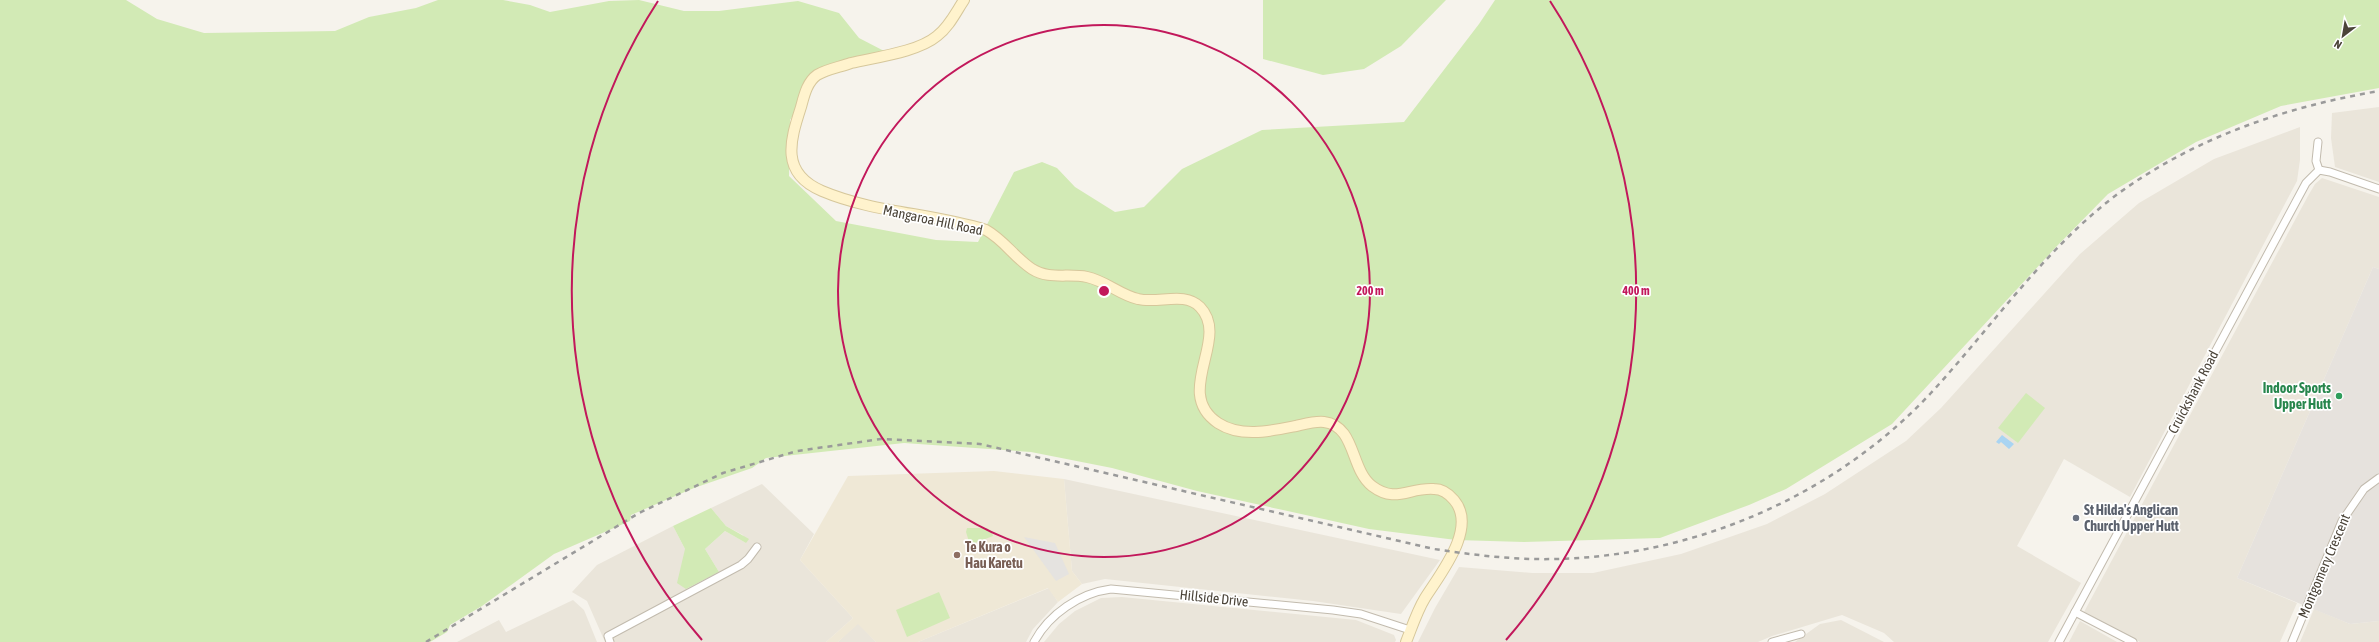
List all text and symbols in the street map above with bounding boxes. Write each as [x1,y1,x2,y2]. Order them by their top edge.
north arrow [2323,16,2363,56]
text: N [2332,38,2344,51]
street label: Mangaroa Hill Road [882,202,984,238]
centre of rings [1097,284,1111,298]
text: 200 m [1356,284,1384,298]
text: 400 m [1621,284,1650,298]
street label: Cruickshank Road [2164,348,2222,436]
place label: Indoor Sports Upper Hutt [2263,380,2331,412]
marker: Indoor Sports Upper Hutt [2334,391,2344,401]
place label: St Hilda's Anglican Church Upper Hutt [2084,502,2179,534]
street label: Montgomery Crescent [2295,512,2353,620]
marker: St Hilda's Anglican Church Upper Hutt [2071,513,2081,523]
place label: Te Kura o Hau Karetu [965,539,1023,571]
marker: Te Kura o Hau Karetu [952,550,962,560]
street label: Hillside Drive [1179,586,1249,610]

